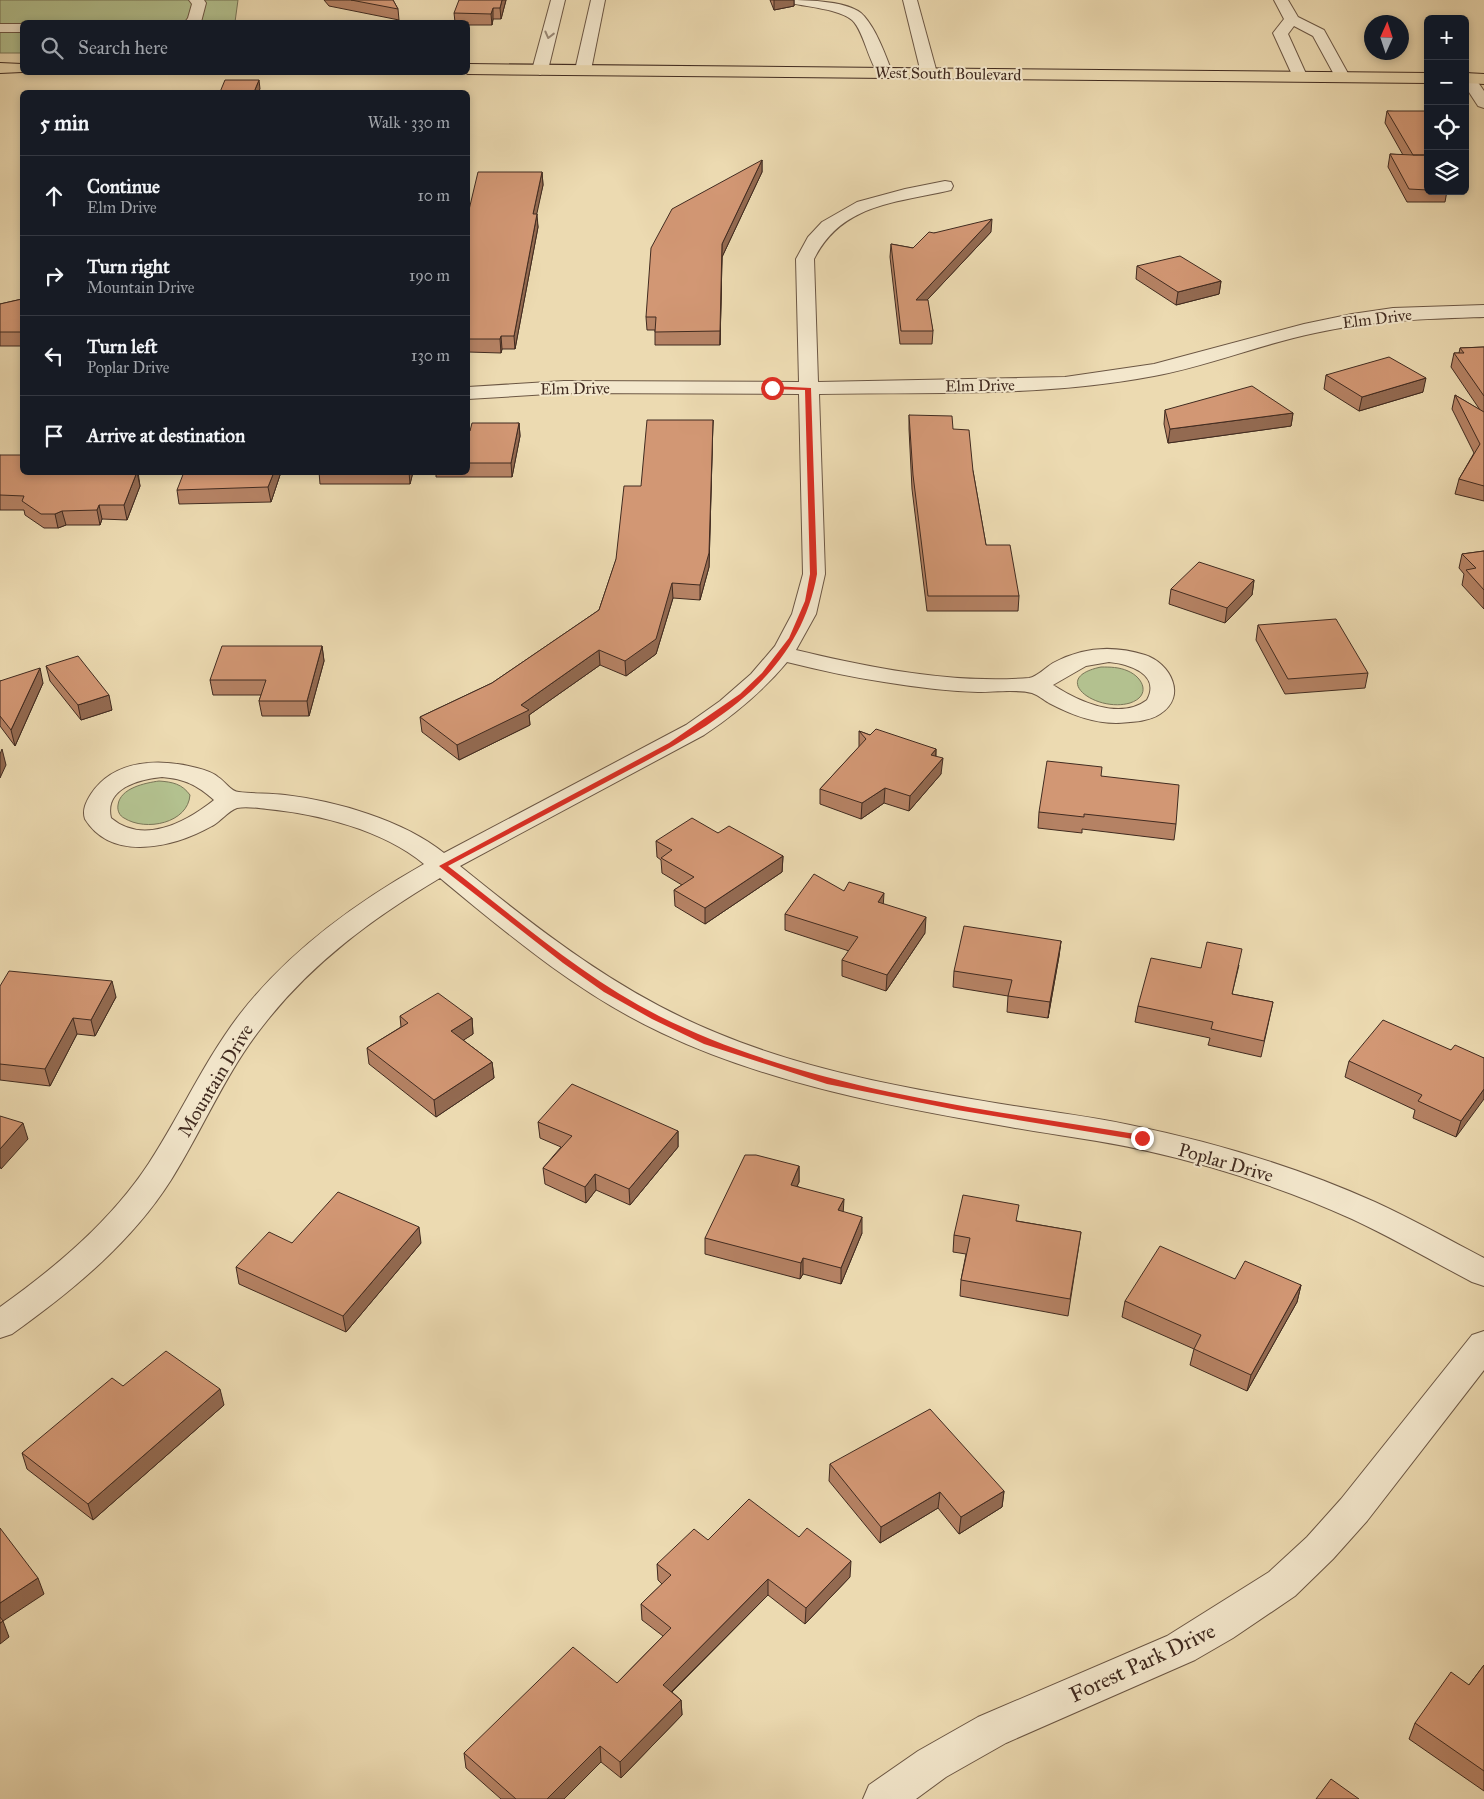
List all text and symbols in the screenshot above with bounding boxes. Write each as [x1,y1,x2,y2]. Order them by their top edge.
north arrow [1364,15,1409,60]
map controls [1424,15,1469,195]
button: + [1424,15,1469,60]
search box [20,20,470,75]
one-way arrow [545,30,555,38]
icon: search [38,34,66,62]
text: Search here [78,36,168,59]
button: − [1424,60,1469,105]
street label: West South Boulevard [875,63,1021,84]
button: locate [1424,105,1469,150]
text: 5 min [40,110,89,136]
text: Walk · 330 m [368,113,450,132]
button: layers [1424,150,1469,195]
text: Continue [87,175,160,198]
icon: ahead [40,182,68,210]
text: 10 m [418,186,450,205]
text: Elm Drive [87,198,157,217]
text: Turn right [87,255,170,278]
icon: right [40,262,68,290]
text: 190 m [409,266,450,285]
text: Mountain Drive [87,278,195,297]
street label: Elm Drive [1341,305,1413,332]
text: Turn left [87,335,157,358]
icon: left [40,342,68,370]
text: 130 m [411,346,450,365]
text: Poplar Drive [87,358,169,377]
street label: Elm Drive [945,375,1015,396]
route start [761,377,784,400]
street label: Elm Drive [540,378,610,399]
icon: arrive [40,422,68,450]
text: Arrive at destination [87,424,245,447]
street label: Mountain Drive [173,1020,258,1141]
route end [1131,1127,1154,1150]
street label: Poplar Drive [1176,1138,1276,1187]
street label: Forest Park Drive [1065,1617,1220,1708]

